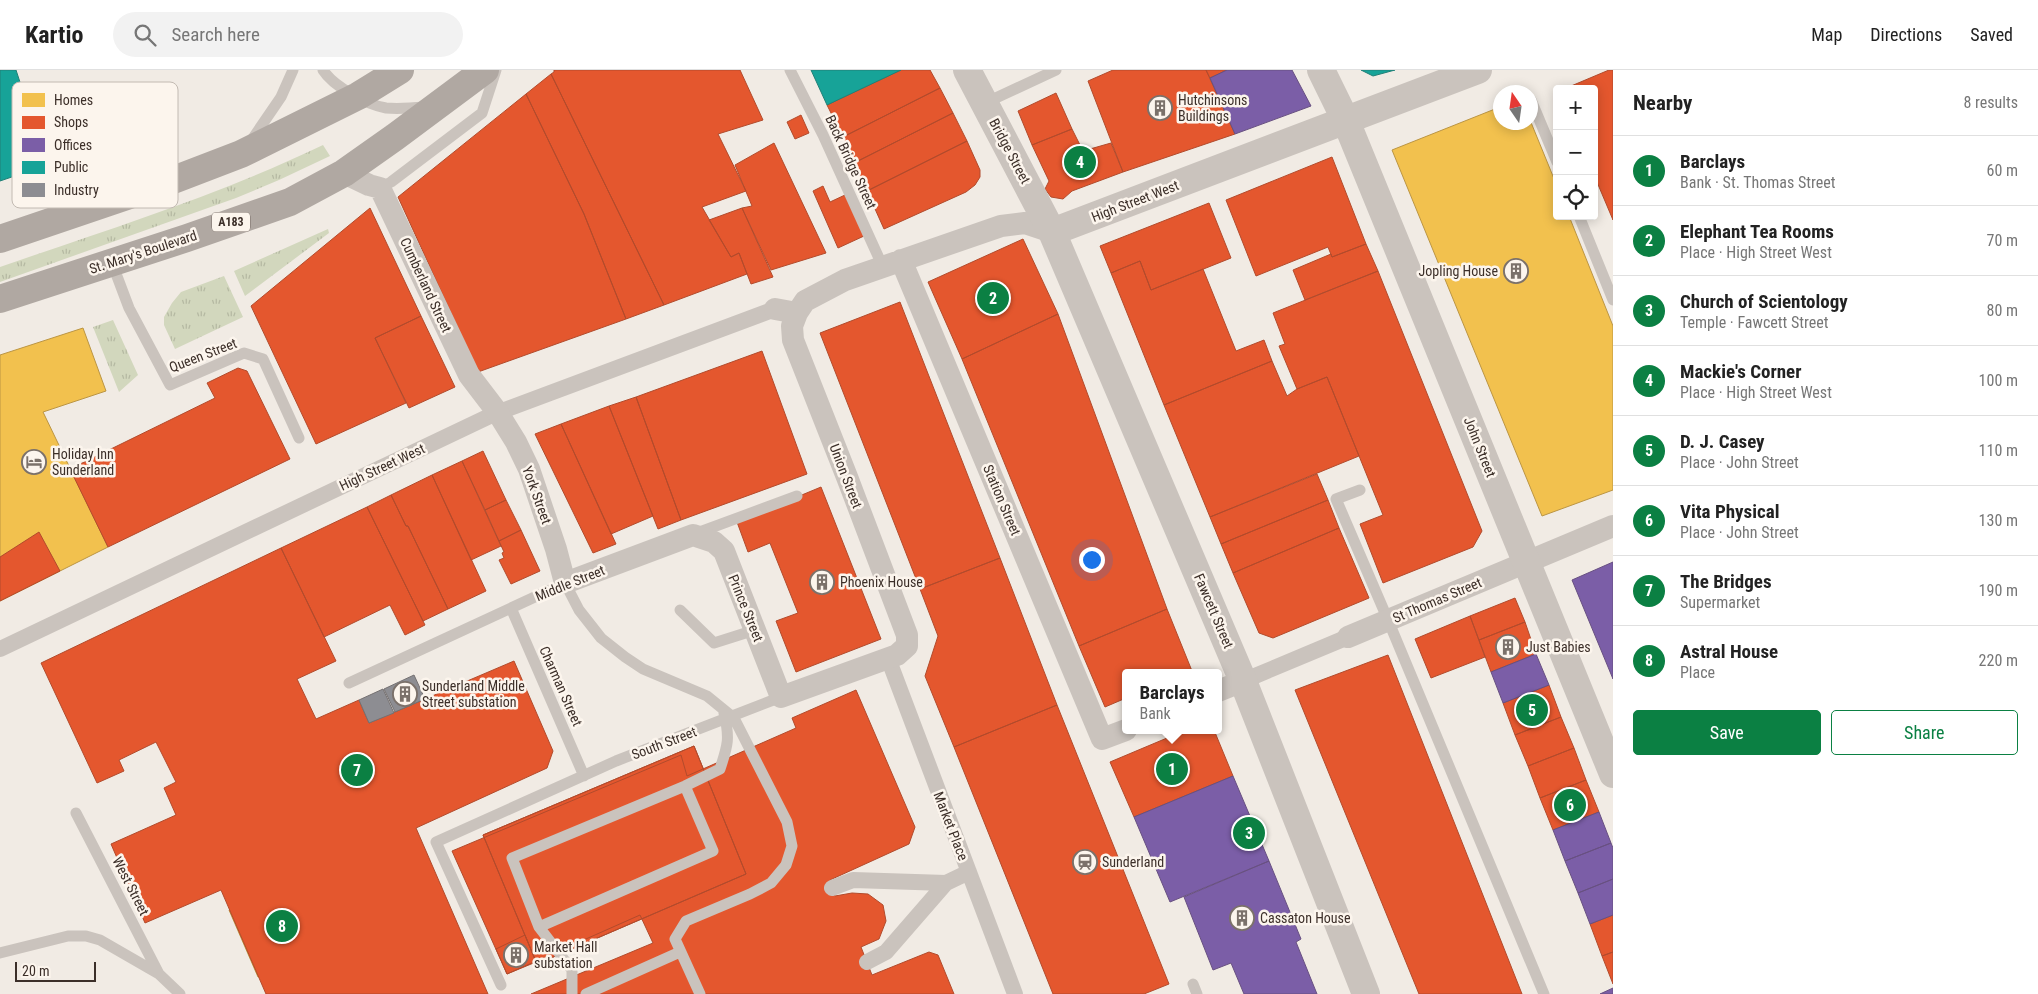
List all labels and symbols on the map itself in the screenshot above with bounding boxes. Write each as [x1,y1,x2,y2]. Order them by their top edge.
legend [12,82,178,208]
north arrow [1493,85,1538,130]
text: Homes [54,92,93,108]
place label: Hutchinsons Buildings [1178,92,1247,124]
building icon: Hutchinsons Buildings [1147,95,1173,121]
street label: Back Bridge Street [822,112,880,212]
text: Shops [54,114,88,130]
street label: Bridge Street [986,116,1034,186]
text: Offices [54,137,92,153]
pin: 4 [1064,143,1096,181]
text: Public [54,159,88,175]
street label: High Street West [1089,177,1181,225]
text: Industry [54,182,99,198]
road number: A183 [212,212,250,232]
street label: St. Mary's Boulevard [87,227,199,277]
street label: Cumberland Street [397,235,455,335]
building icon: Jopling House [1503,258,1529,284]
place label: Jopling House [1419,263,1498,279]
pin: 2 [977,279,1009,317]
street label: Queen Street [167,335,239,375]
street label: John Street [1461,415,1499,479]
street label: High Street West [337,440,427,494]
street label: Union Street [826,442,866,510]
place label: Holiday Inn Sunderland [52,446,114,478]
hotel icon: Holiday Inn Sunderland [21,449,47,475]
street label: Station Street [980,462,1024,538]
street label: York Street [519,464,555,526]
your location [1079,547,1105,573]
street label: Middle Street [533,562,607,604]
building icon: Phoenix House [809,569,835,595]
street label: Fawcett Street [1191,571,1237,651]
street label: Prince Street [725,572,767,644]
place label: Phoenix House [840,574,923,590]
street label: St Thomas Street [1390,574,1484,626]
building icon: Just Babies [1495,634,1521,660]
place label: Just Babies [1526,639,1591,655]
street label: Charman Street [536,644,586,728]
place label: Sunderland Middle Street substation [422,678,525,710]
building icon: Sunderland Middle Street substation [392,681,418,707]
pin: 5 [1516,691,1548,729]
street label: South Street [629,723,699,763]
pin: 1 [1156,750,1188,788]
pin: 7 [341,751,373,789]
pin: 6 [1554,786,1586,824]
street label: Market Place [931,789,972,863]
pin: 3 [1233,814,1265,852]
station icon: Sunderland [1072,849,1098,875]
street label: West Street [109,854,153,918]
place label: Sunderland [1102,854,1164,870]
building icon: Cassaton House [1229,905,1255,931]
pin: 8 [266,907,298,945]
place label: Cassaton House [1260,910,1351,926]
place label: Market Hall substation [534,939,597,971]
building icon: Market Hall substation [503,942,529,968]
scale bar [15,959,96,982]

